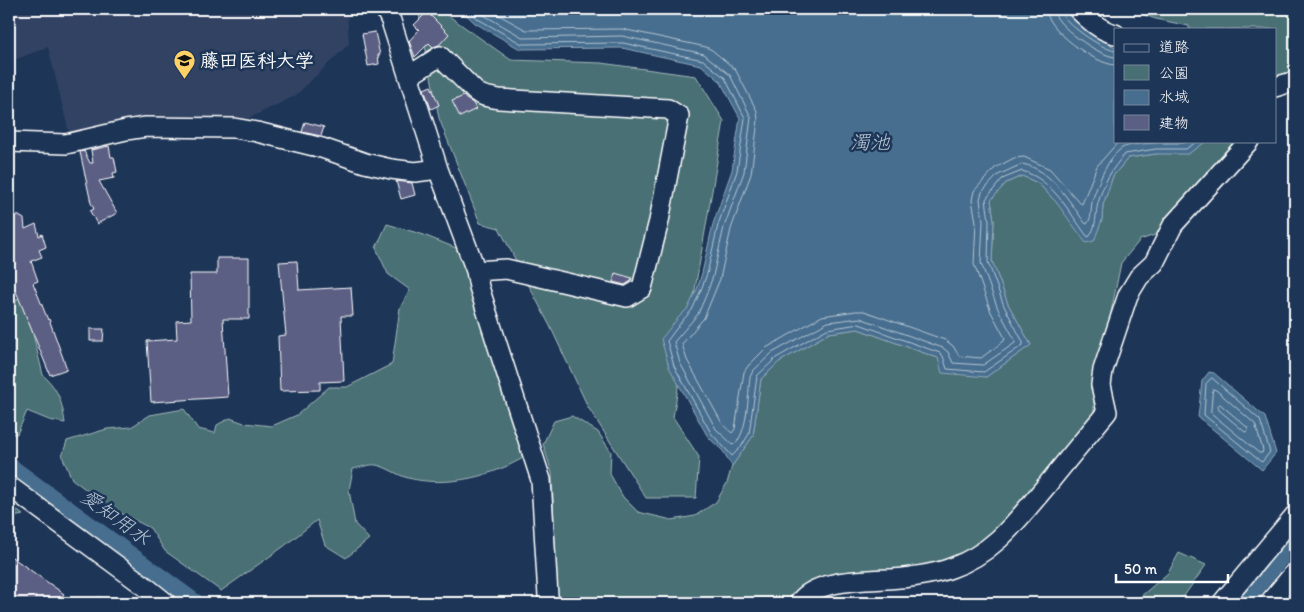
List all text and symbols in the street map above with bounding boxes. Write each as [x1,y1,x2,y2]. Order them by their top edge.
legend [1114,28,1276,142]
text: 道路 [1159,38,1189,56]
school or university icon: 藤田医科大学 [172,48,196,79]
place label: 藤田医科大学 [200,49,314,72]
text: 公園 [1159,64,1189,82]
text: 水域 [1159,88,1189,106]
text: 建物 [1159,114,1189,132]
water label: 濁池 [850,130,891,154]
water label: 愛知用水 [77,484,155,550]
scale bar [1116,552,1229,584]
text: 50 m [1124,560,1157,578]

